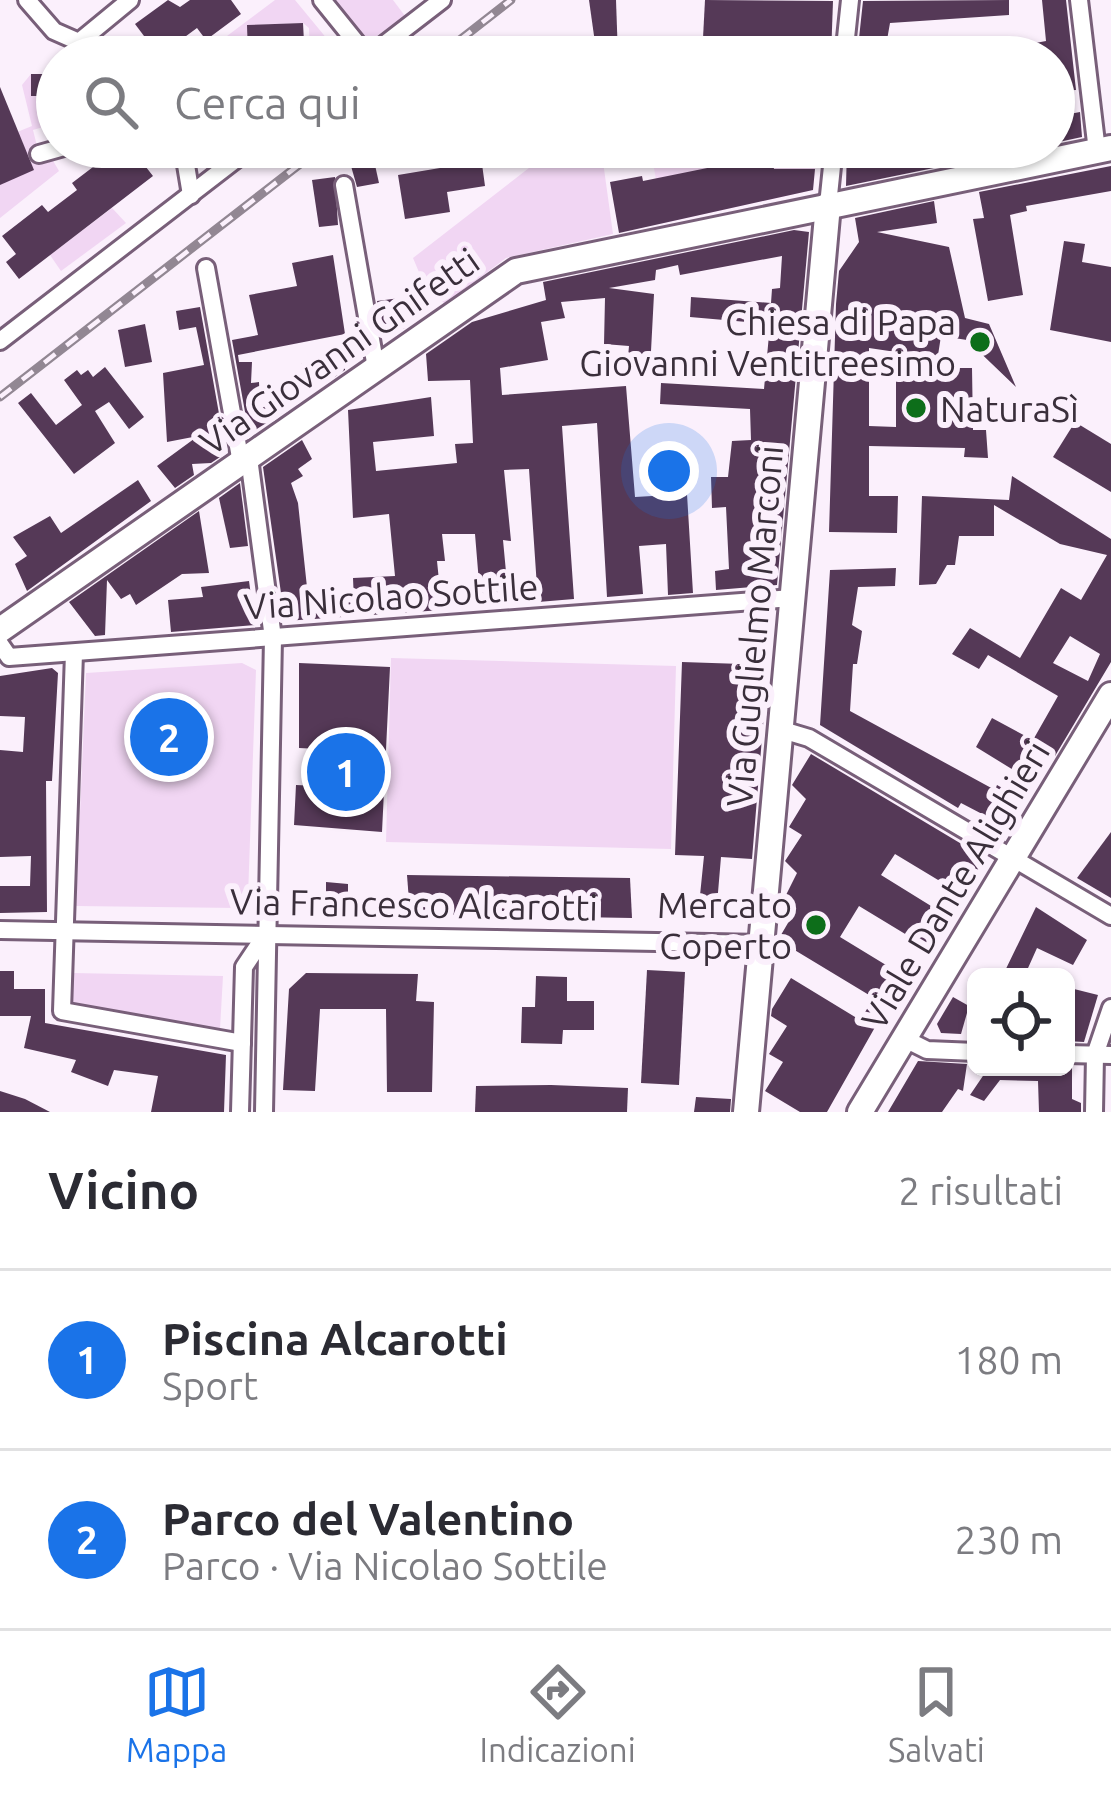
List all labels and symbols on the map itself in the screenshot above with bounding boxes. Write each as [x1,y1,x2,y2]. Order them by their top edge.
street label: Via Giovanni Gnifetti [192,239,486,463]
place label: Chiesa di Papa Giovanni Ventitreesimo [579,301,956,383]
marker: Chiesa di Papa Giovanni Ventitreesimo [967,329,993,355]
place label: NaturaSì [940,388,1079,429]
marker: NaturaSì [903,395,929,421]
your location [639,441,699,501]
street label: Via Guglielmo Marconi [718,443,790,809]
street label: Via Nicolao Sottile [242,565,540,627]
pin: 2 [130,692,208,782]
pin: 1 [307,727,385,817]
street label: Viale Dante Alighieri [853,733,1057,1037]
street label: Via Francesco Alcarotti [230,880,598,928]
place label: Mercato Coperto [657,884,792,966]
marker: Mercato Coperto [803,912,829,938]

